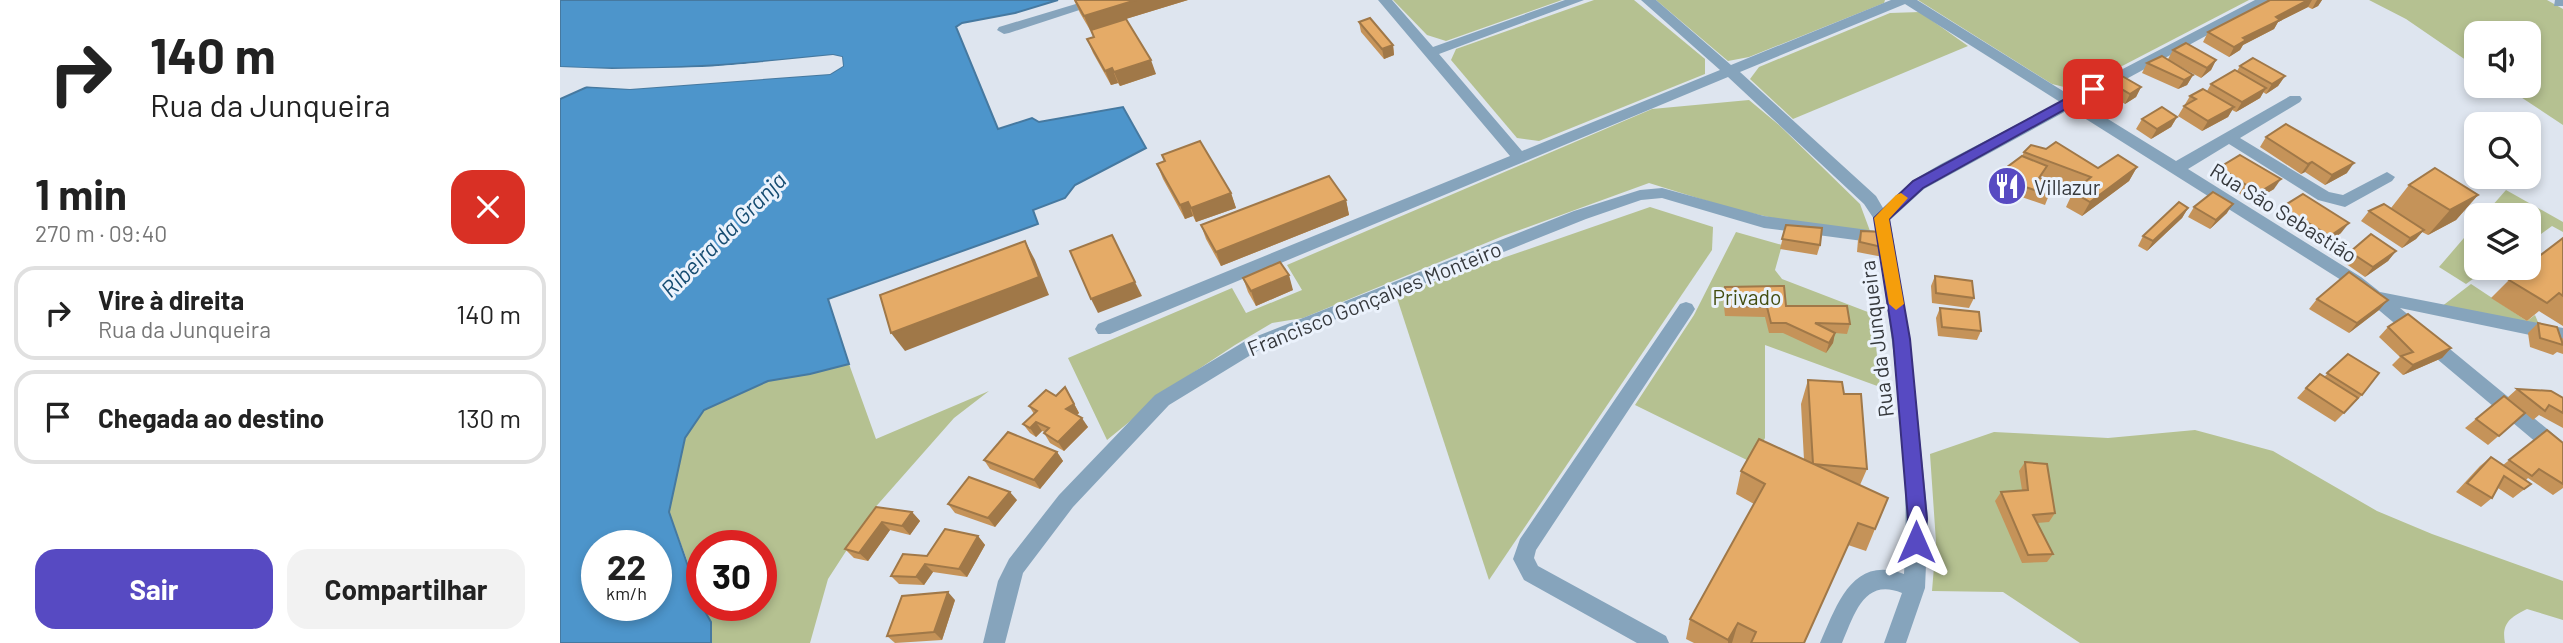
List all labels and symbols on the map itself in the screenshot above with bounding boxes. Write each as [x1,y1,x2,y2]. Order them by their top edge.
pin [2063,59,2123,119]
street label: Rua São Sebastião [2206,157,2362,267]
restaurant icon: Villazur [1986,165,2028,207]
water label: Ribeira da Granja [655,166,791,302]
place label: Villazur [2034,174,2101,199]
street label: Francisco Gonçalves Monteiro [1243,236,1505,360]
street label: Rua da Junqueira [1854,259,1898,419]
park label: Privado [1713,284,1781,309]
position arrow [1879,505,1953,579]
speed limit sign: 30 [686,530,777,621]

